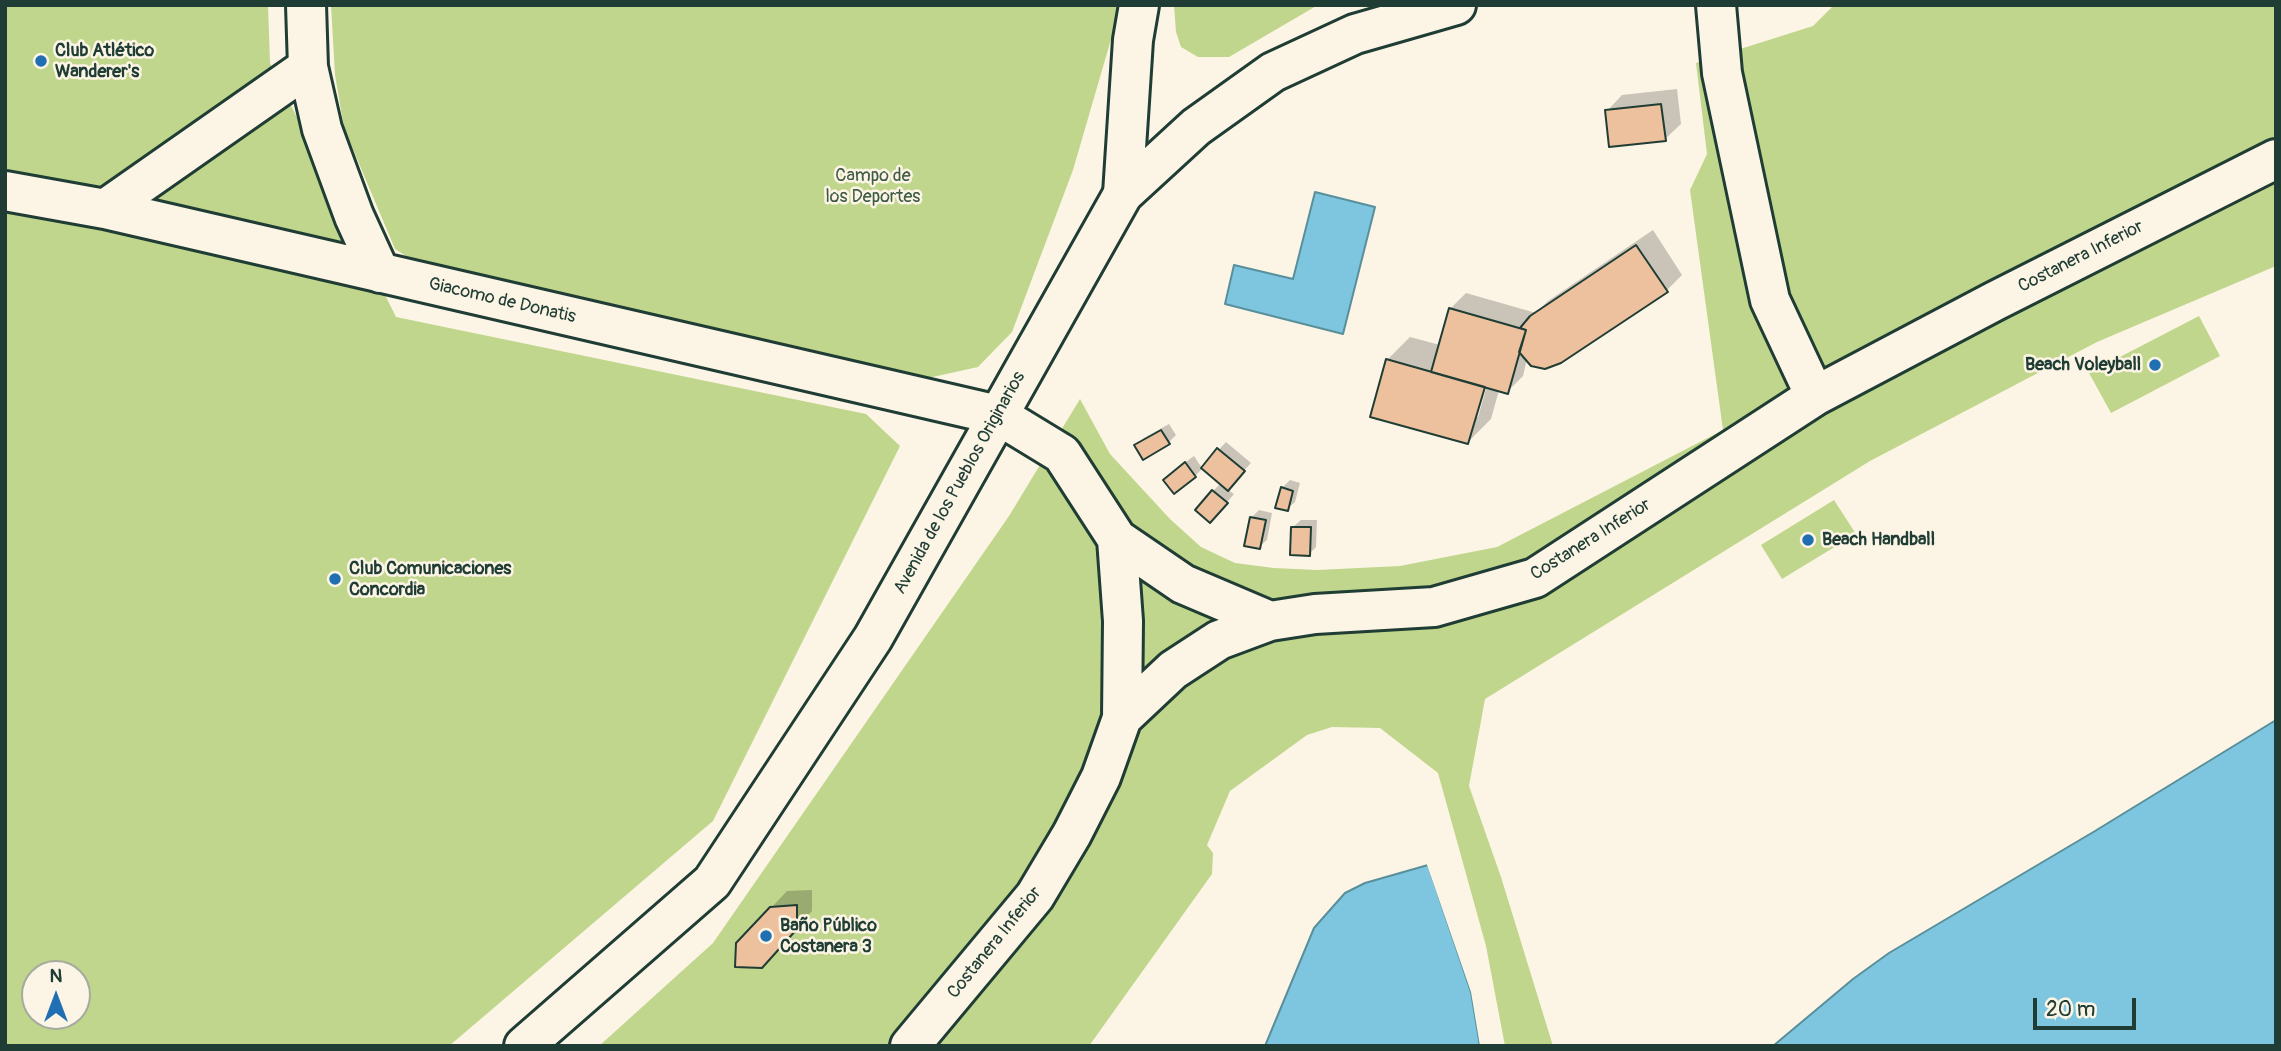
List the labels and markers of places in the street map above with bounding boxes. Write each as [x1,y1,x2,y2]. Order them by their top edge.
place label: Club Atlético Wanderer's [55,40,154,82]
marker: Club Atlético Wanderer's [33,53,49,69]
place label: Beach Voleyball [2025,354,2141,376]
marker: Beach Voleyball [2147,357,2163,373]
place label: Beach Handball [1822,529,1935,551]
marker: Beach Handball [1800,532,1816,548]
place label: Club Comunicaciones Concordia [349,558,511,600]
marker: Club Comunicaciones Concordia [327,571,343,587]
place label: Baño Público Costanera 3 [780,915,877,958]
marker: Baño Público Costanera 3 [758,928,774,944]

